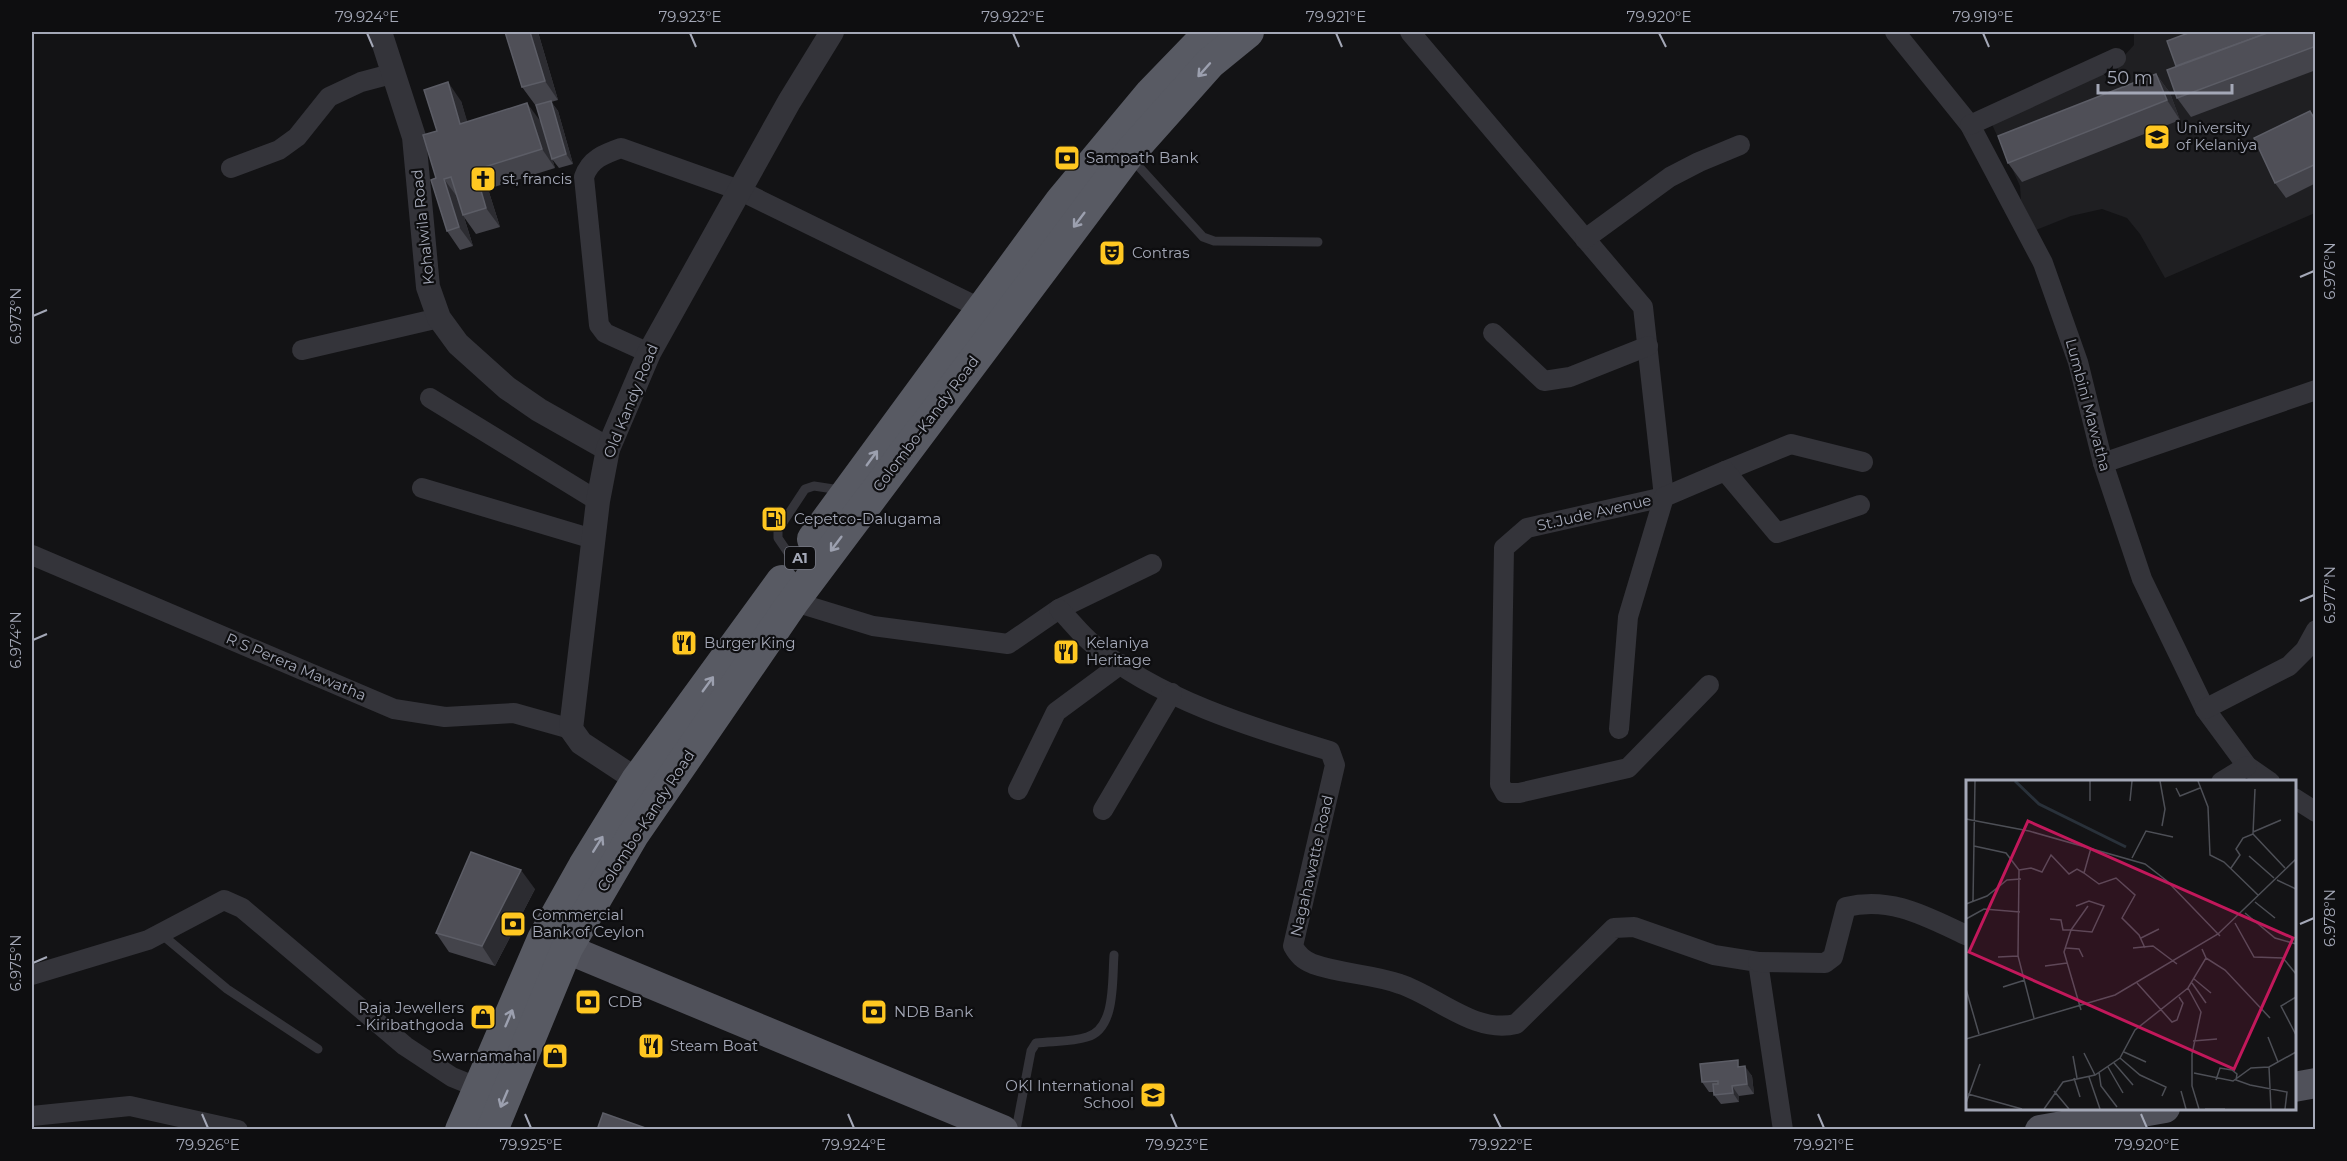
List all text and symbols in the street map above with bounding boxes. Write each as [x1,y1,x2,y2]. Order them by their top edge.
text: 79.924°E [335,7,399,26]
text: 79.923°E [658,7,722,26]
text: 79.922°E [981,7,1045,26]
text: 79.921°E [1306,7,1366,26]
text: 79.920°E [1627,7,1691,26]
text: 79.919°E [1952,7,2014,26]
scale bar [2098,57,2232,95]
one-way arrow [1197,62,1211,77]
text: 50 m [2107,67,2153,89]
place label: University of Kelaniya [2176,118,2257,154]
school or university icon: University of Kelaniya [2142,122,2172,152]
bank icon: Sampath Bank [1052,143,1082,173]
place label: Sampath Bank [1086,148,1198,167]
church icon: st, francis [468,164,498,194]
street label: Kohalwila Road [407,168,438,286]
place label: st, francis [502,169,572,188]
one-way arrow [1073,211,1085,227]
theatre icon: Contras [1097,238,1127,268]
text: 6.976°N [2320,242,2339,300]
place label: Contras [1132,243,1190,262]
text: 6.973°N [6,288,25,344]
street label: Lumbini Mawatha [2062,336,2115,473]
street label: Old Kandy Road [599,341,662,461]
street label: Colombo-Kandy Road [868,352,983,495]
one-way arrow [866,451,878,467]
street label: St.Jude Avenue [1535,490,1653,535]
fuel station icon: Cepetco-Dalugama [759,504,789,534]
place label: Cepetco-Dalugama [794,509,941,528]
one-way arrow [830,536,843,552]
road number: A1 [785,547,815,569]
text: 6.977°N [2320,566,2339,624]
text: 6.974°N [6,611,25,669]
street label: R S Perera Mawatha [223,628,369,705]
restaurant icon: Burger King [669,628,699,658]
place label: Burger King [704,633,796,652]
place label: Kelaniya Heritage [1086,633,1151,669]
restaurant icon: Kelaniya Heritage [1051,637,1081,667]
one-way arrow [701,676,714,692]
street label: Colombo-Kandy Road [593,746,699,895]
inset map [1966,780,2296,1110]
street label: Nagahawatte Road [1286,793,1337,938]
one-way arrow [591,836,604,853]
text: 6.978°N [2320,889,2339,947]
place label: Commercial Bank of Ceylon [532,905,645,941]
bank icon: Commercial Bank of Ceylon [498,909,528,939]
text: 6.975°N [6,935,25,991]
bank icon: CDB [573,987,603,1017]
place label: CDB [608,992,642,1011]
bank icon: NDB Bank [859,997,889,1027]
place label: Raja Jewellers - Kiribathgoda [356,998,464,1034]
shop icon: Raja Jewellers - Kiribathgoda [468,1002,498,1032]
place label: NDB Bank [894,1002,973,1021]
one-way arrow [504,1009,515,1027]
restaurant icon: Steam Boat [636,1031,666,1061]
place label: Steam Boat [670,1036,758,1055]
shop icon: Swarnamahal [540,1041,570,1071]
place label: Swarnamahal [433,1046,536,1065]
place label: OKI International School [1005,1076,1134,1112]
school or university icon: OKI International School [1138,1080,1168,1110]
one-way arrow [498,1090,509,1108]
text: 79.926°E [176,1135,240,1154]
text: 79.925°E [499,1135,563,1154]
text: 79.924°E [822,1135,886,1154]
text: 79.923°E [1145,1135,1209,1154]
text: 79.922°E [1469,1135,1533,1154]
text: 79.921°E [1794,1135,1854,1154]
text: 79.920°E [2115,1135,2179,1154]

